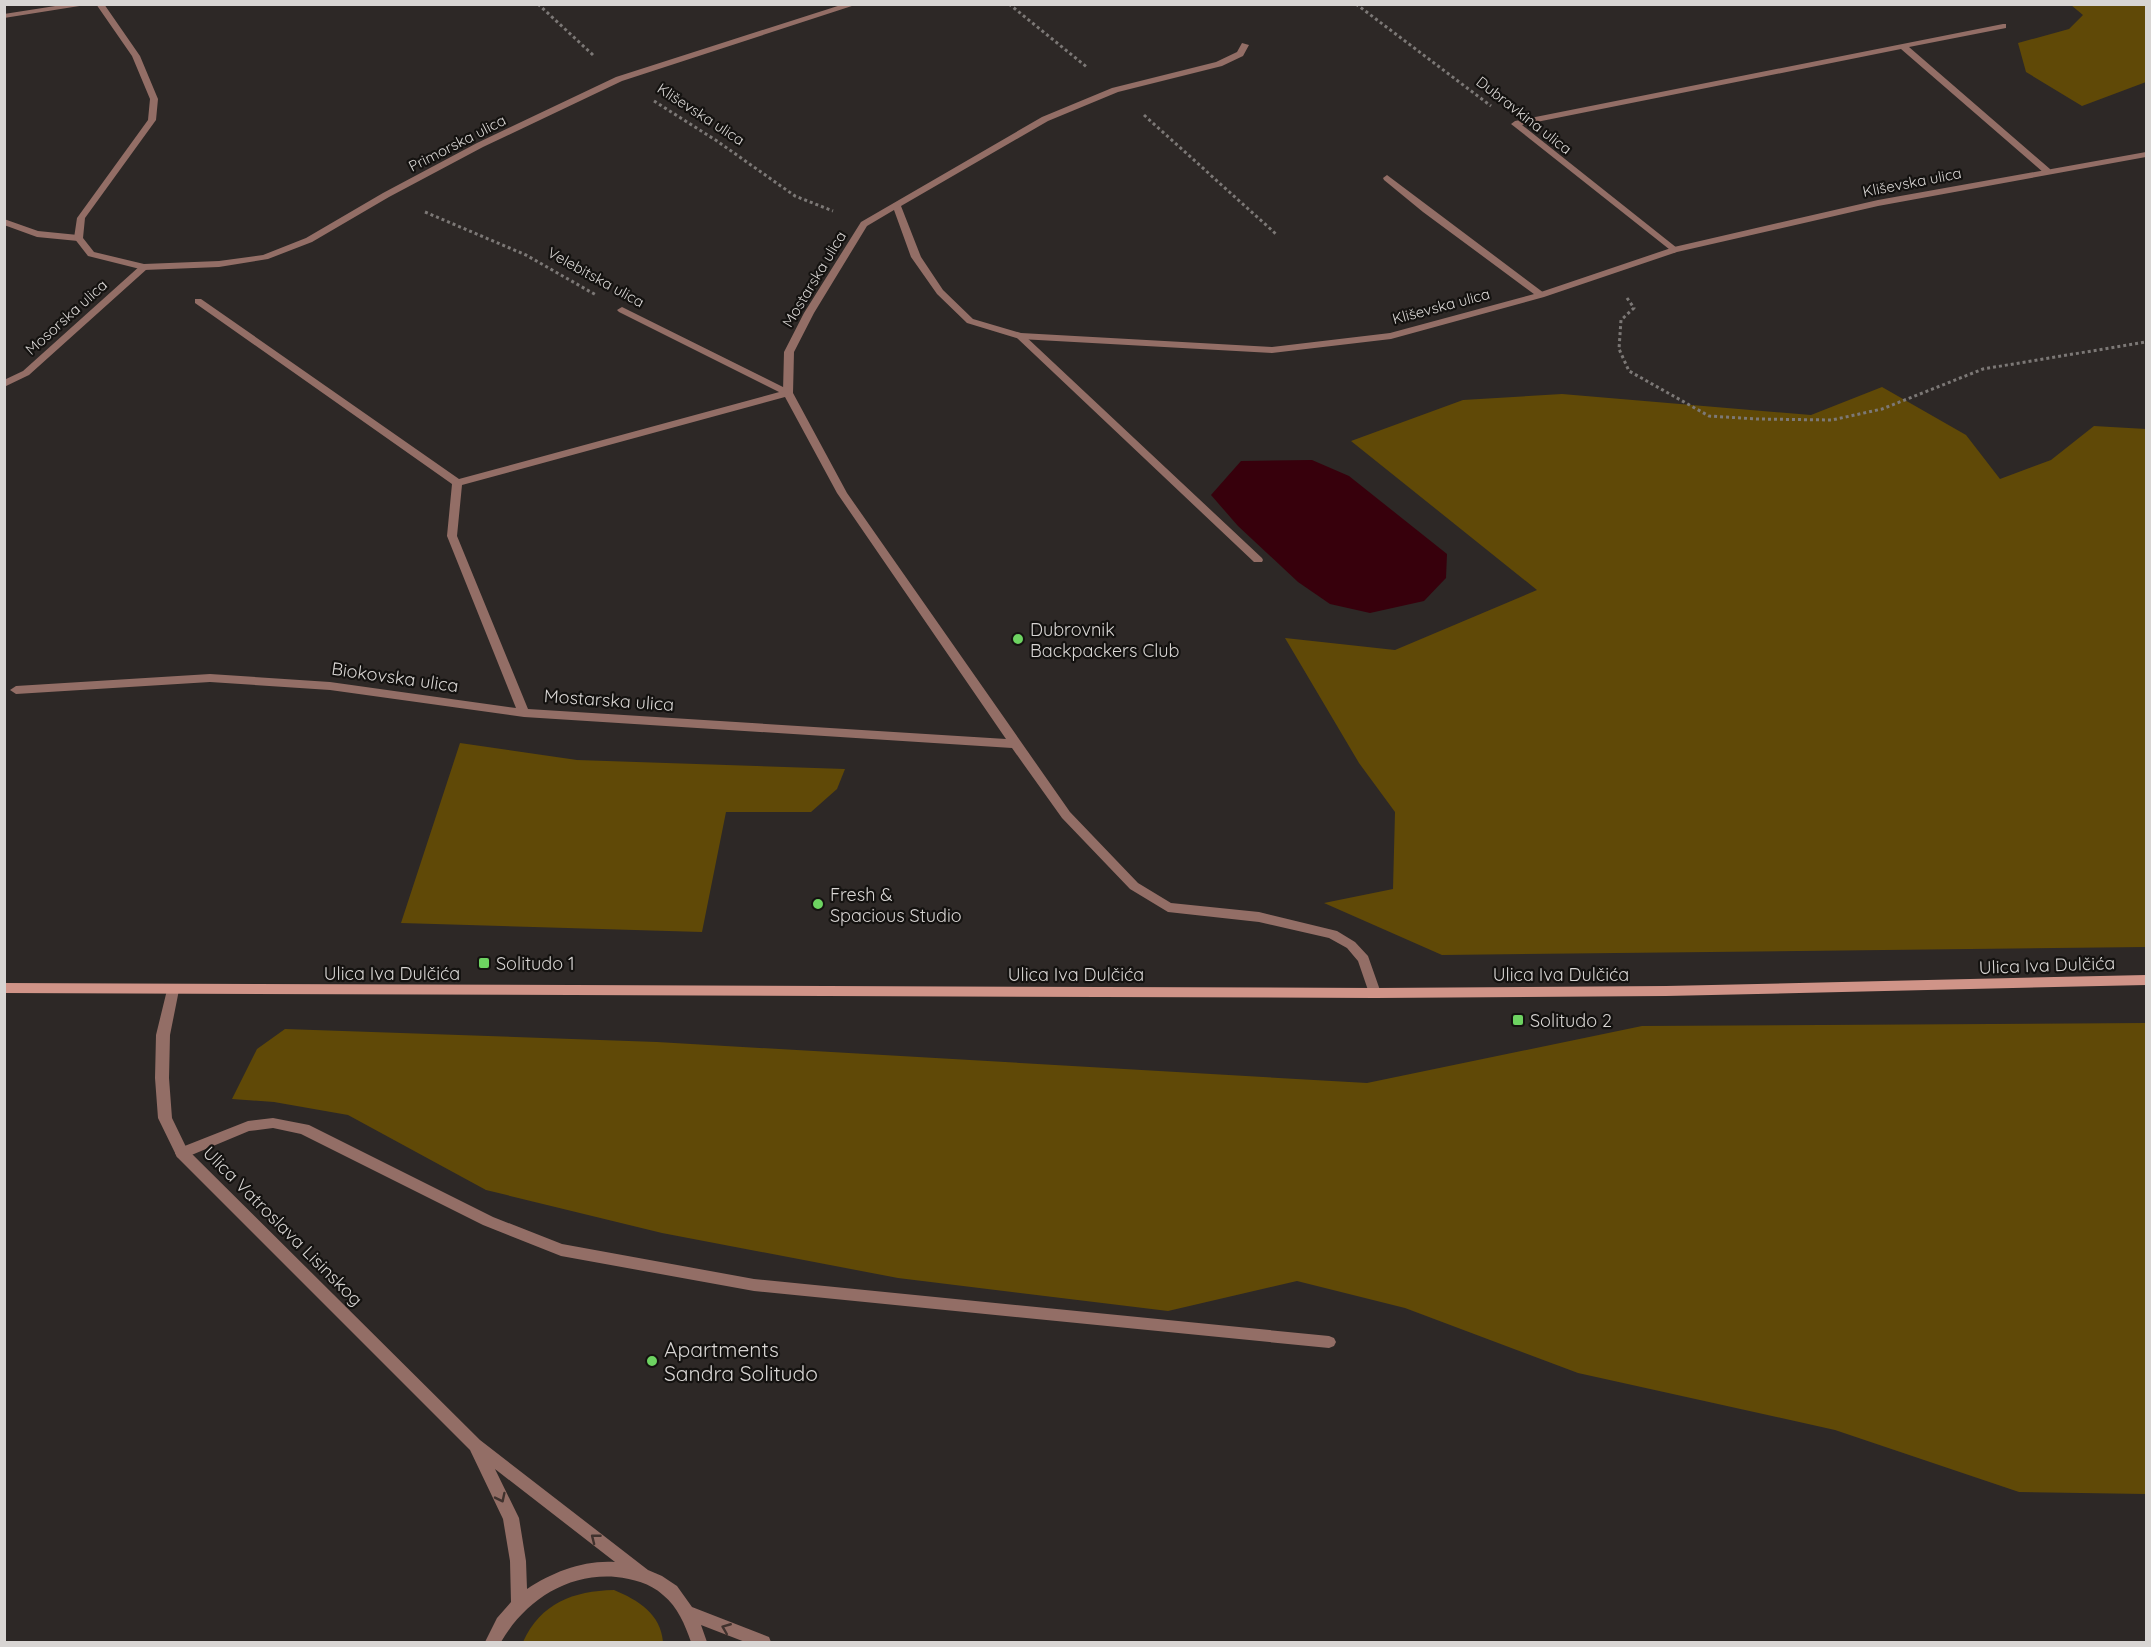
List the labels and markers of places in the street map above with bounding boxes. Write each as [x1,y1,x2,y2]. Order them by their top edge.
place label: Dubrovnik Backpackers Club [1030,618,1179,662]
marker: Dubrovnik Backpackers Club [1011,632,1025,646]
place label: Fresh & Spacious Studio [830,883,962,927]
marker: Fresh & Spacious Studio [811,897,825,911]
place label: Solitudo 1 [496,952,575,975]
marker: Solitudo 1 [477,956,491,970]
place label: Solitudo 2 [1530,1009,1612,1032]
marker: Solitudo 2 [1511,1013,1525,1027]
place label: Apartments Sandra Solitudo [664,1336,818,1386]
marker: Apartments Sandra Solitudo [645,1354,659,1368]

